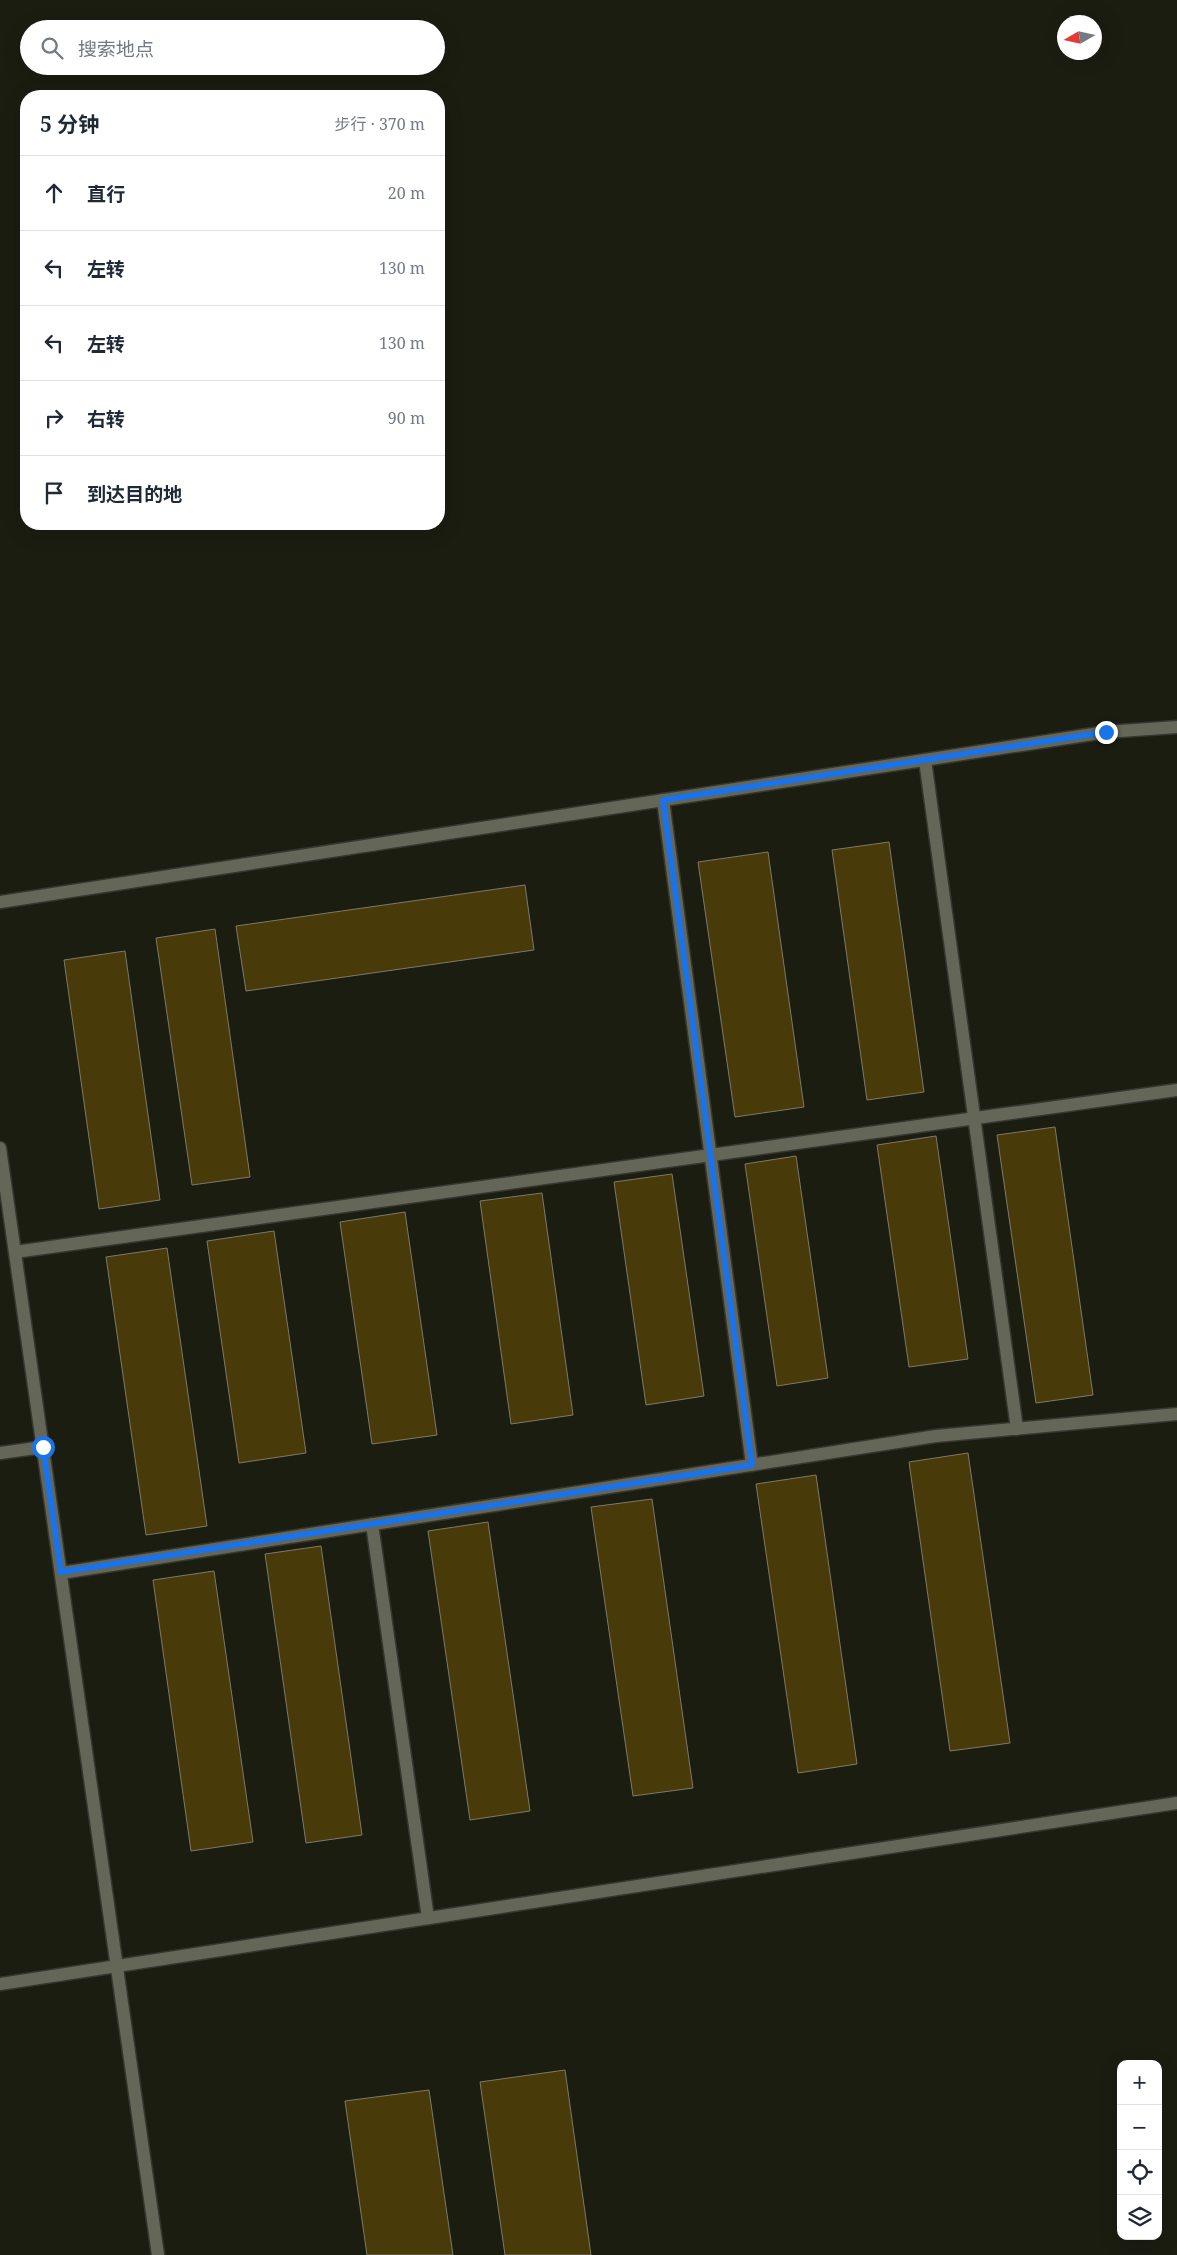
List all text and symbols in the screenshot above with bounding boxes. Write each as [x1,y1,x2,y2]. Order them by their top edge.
north arrow [1057,15,1102,60]
search box [20,20,445,75]
icon: search [38,34,66,62]
text: 搜索地点 [78,36,154,62]
text: 5 分钟 [40,110,99,138]
text: 步行 · 370 m [335,113,425,135]
icon: ahead [40,179,68,207]
text: 直行 [87,181,125,207]
text: 20 m [388,182,425,204]
icon: left [40,254,68,282]
text: 左转 [87,256,125,282]
text: 130 m [379,257,425,279]
icon: left [40,329,68,357]
text: 左转 [87,331,125,357]
text: 130 m [379,332,425,354]
icon: right [40,404,68,432]
text: 右转 [87,406,125,432]
text: 90 m [388,407,425,429]
icon: arrive [40,479,68,507]
text: 到达目的地 [87,481,182,507]
route end [1095,721,1118,744]
route start [32,1436,55,1459]
map controls [1117,2060,1162,2240]
button: + [1117,2060,1162,2105]
button: − [1117,2105,1162,2150]
button: locate [1117,2150,1162,2195]
button: layers [1117,2195,1162,2240]

